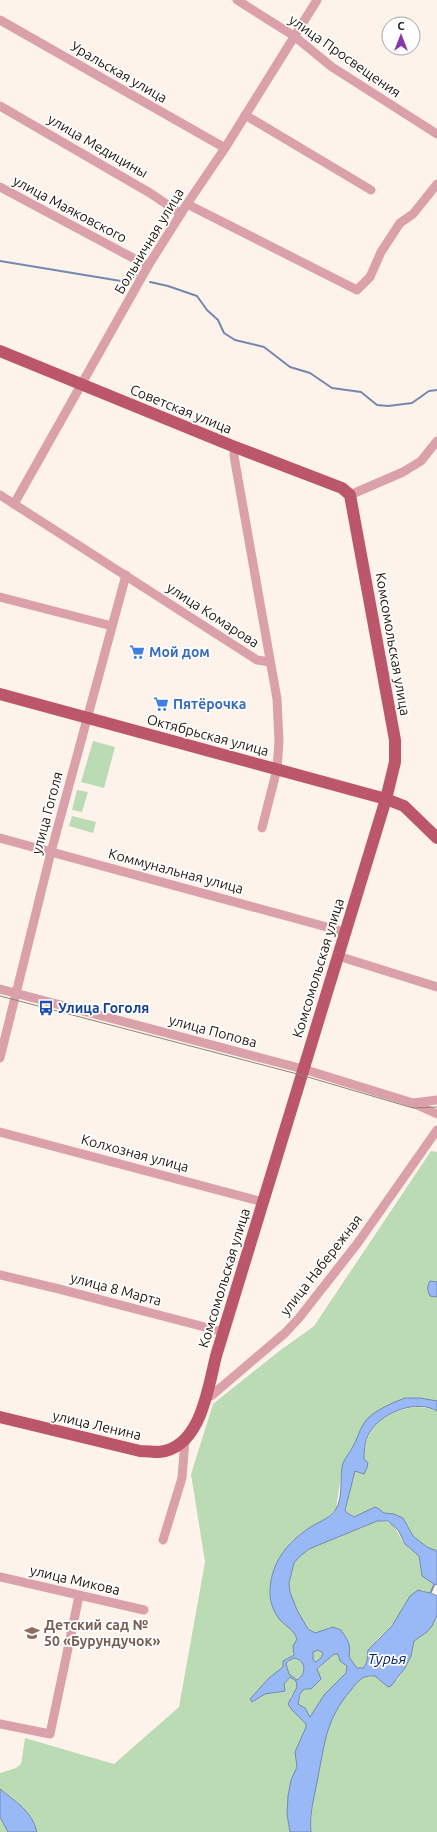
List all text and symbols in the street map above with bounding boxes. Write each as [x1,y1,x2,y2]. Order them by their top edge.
street label: улица Просвещения [286,11,404,101]
north arrow [381,16,421,56]
text: С [397,20,405,32]
street label: Уральская улица [68,38,170,106]
street label: улица Медицины [45,111,151,181]
street label: улица Маяковского [10,172,130,246]
street label: Больничная улица [111,185,187,297]
street label: Советская улица [128,381,234,437]
street label: Комсомольская улица [373,571,413,717]
street label: улица Комарова [164,579,262,651]
supermarket icon: Мой дом [128,643,146,661]
place label: Мой дом [149,644,210,660]
supermarket icon: Пятёрочка [152,695,170,713]
place label: Пятёрочка [173,696,246,712]
street label: Октябрьская улица [145,711,271,759]
street label: улица Гоголя [28,770,66,856]
street label: Коммунальная улица [107,845,245,897]
street label: Комсомольская улица [289,896,347,1040]
bus stop icon: Улица Гоголя [37,999,55,1017]
place label: Улица Гоголя [58,1000,149,1016]
street label: улица Попова [167,1012,259,1050]
street label: Колхозная улица [79,1131,191,1175]
street label: Комсомольская улица [195,1206,253,1350]
street label: улица Набережная [277,1211,365,1319]
street label: улица 8 Марта [69,1269,163,1309]
street label: улица Ленина [51,1407,143,1443]
street label: улица Микова [28,1562,122,1598]
place label: Детский сад № 50 «Бурундучок» [44,1617,160,1649]
school or university icon: Детский сад № 50 «Бурундучок» [23,1624,41,1642]
water label: Турья [368,1650,406,1667]

